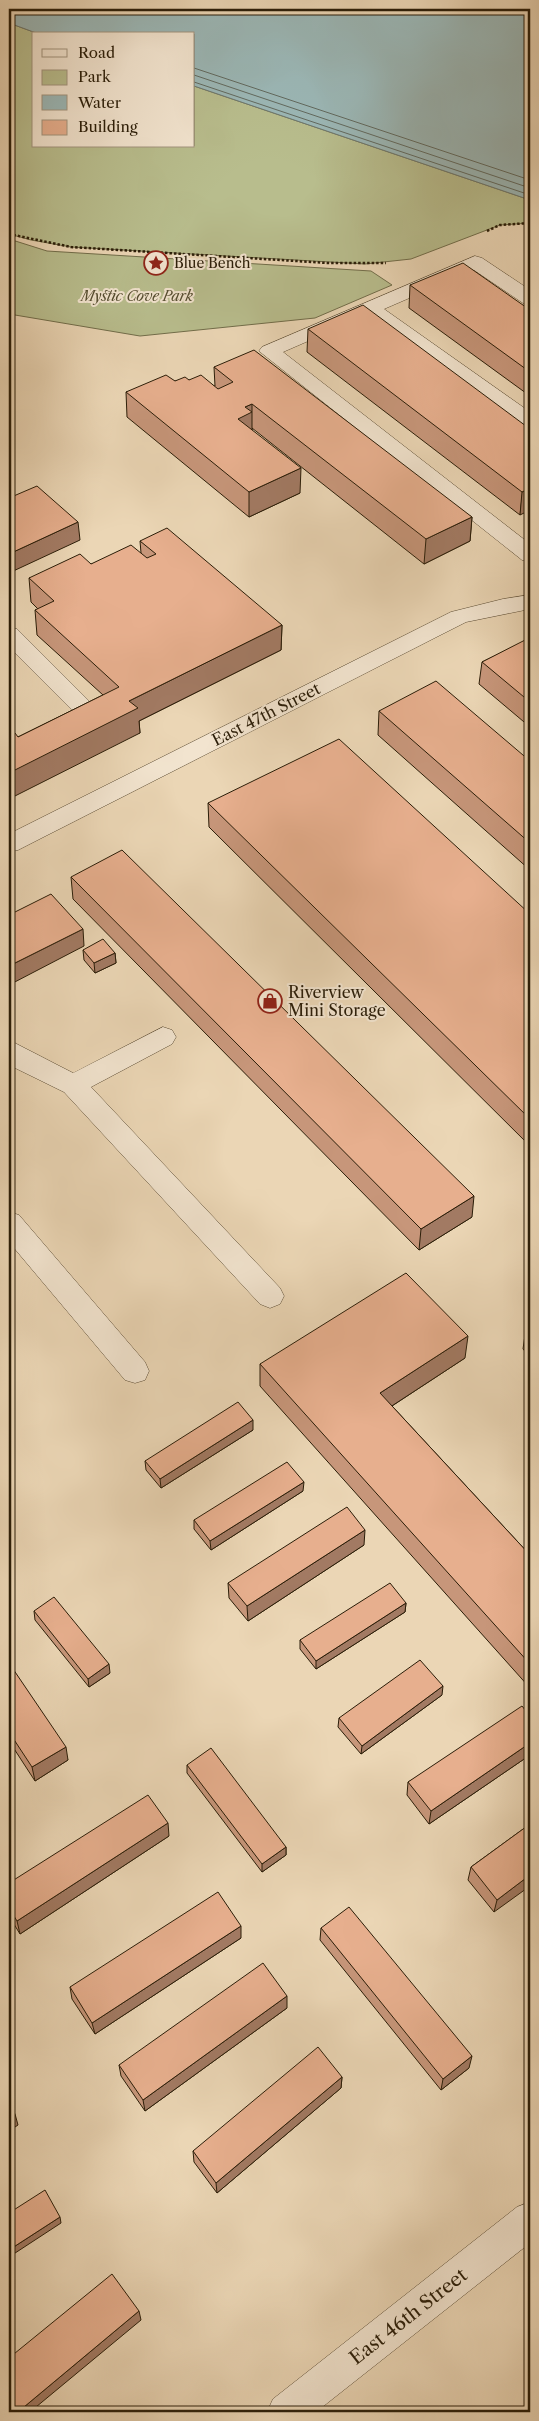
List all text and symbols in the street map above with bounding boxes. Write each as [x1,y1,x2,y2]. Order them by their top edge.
legend [32,32,195,148]
text: Road [78,43,115,62]
text: Park [78,67,112,86]
text: Water [77,93,122,112]
text: Building [78,117,138,136]
place icon: Blue Bench [143,250,169,276]
place label: Blue Bench [174,254,251,272]
park label: Mystic Cove Park [79,287,194,305]
street label: East 47th Street [209,678,324,750]
place label: Riverview Mini Storage [288,982,386,1020]
shop icon: Riverview Mini Storage [257,988,283,1014]
street label: East 46th Street [345,2263,472,2369]

